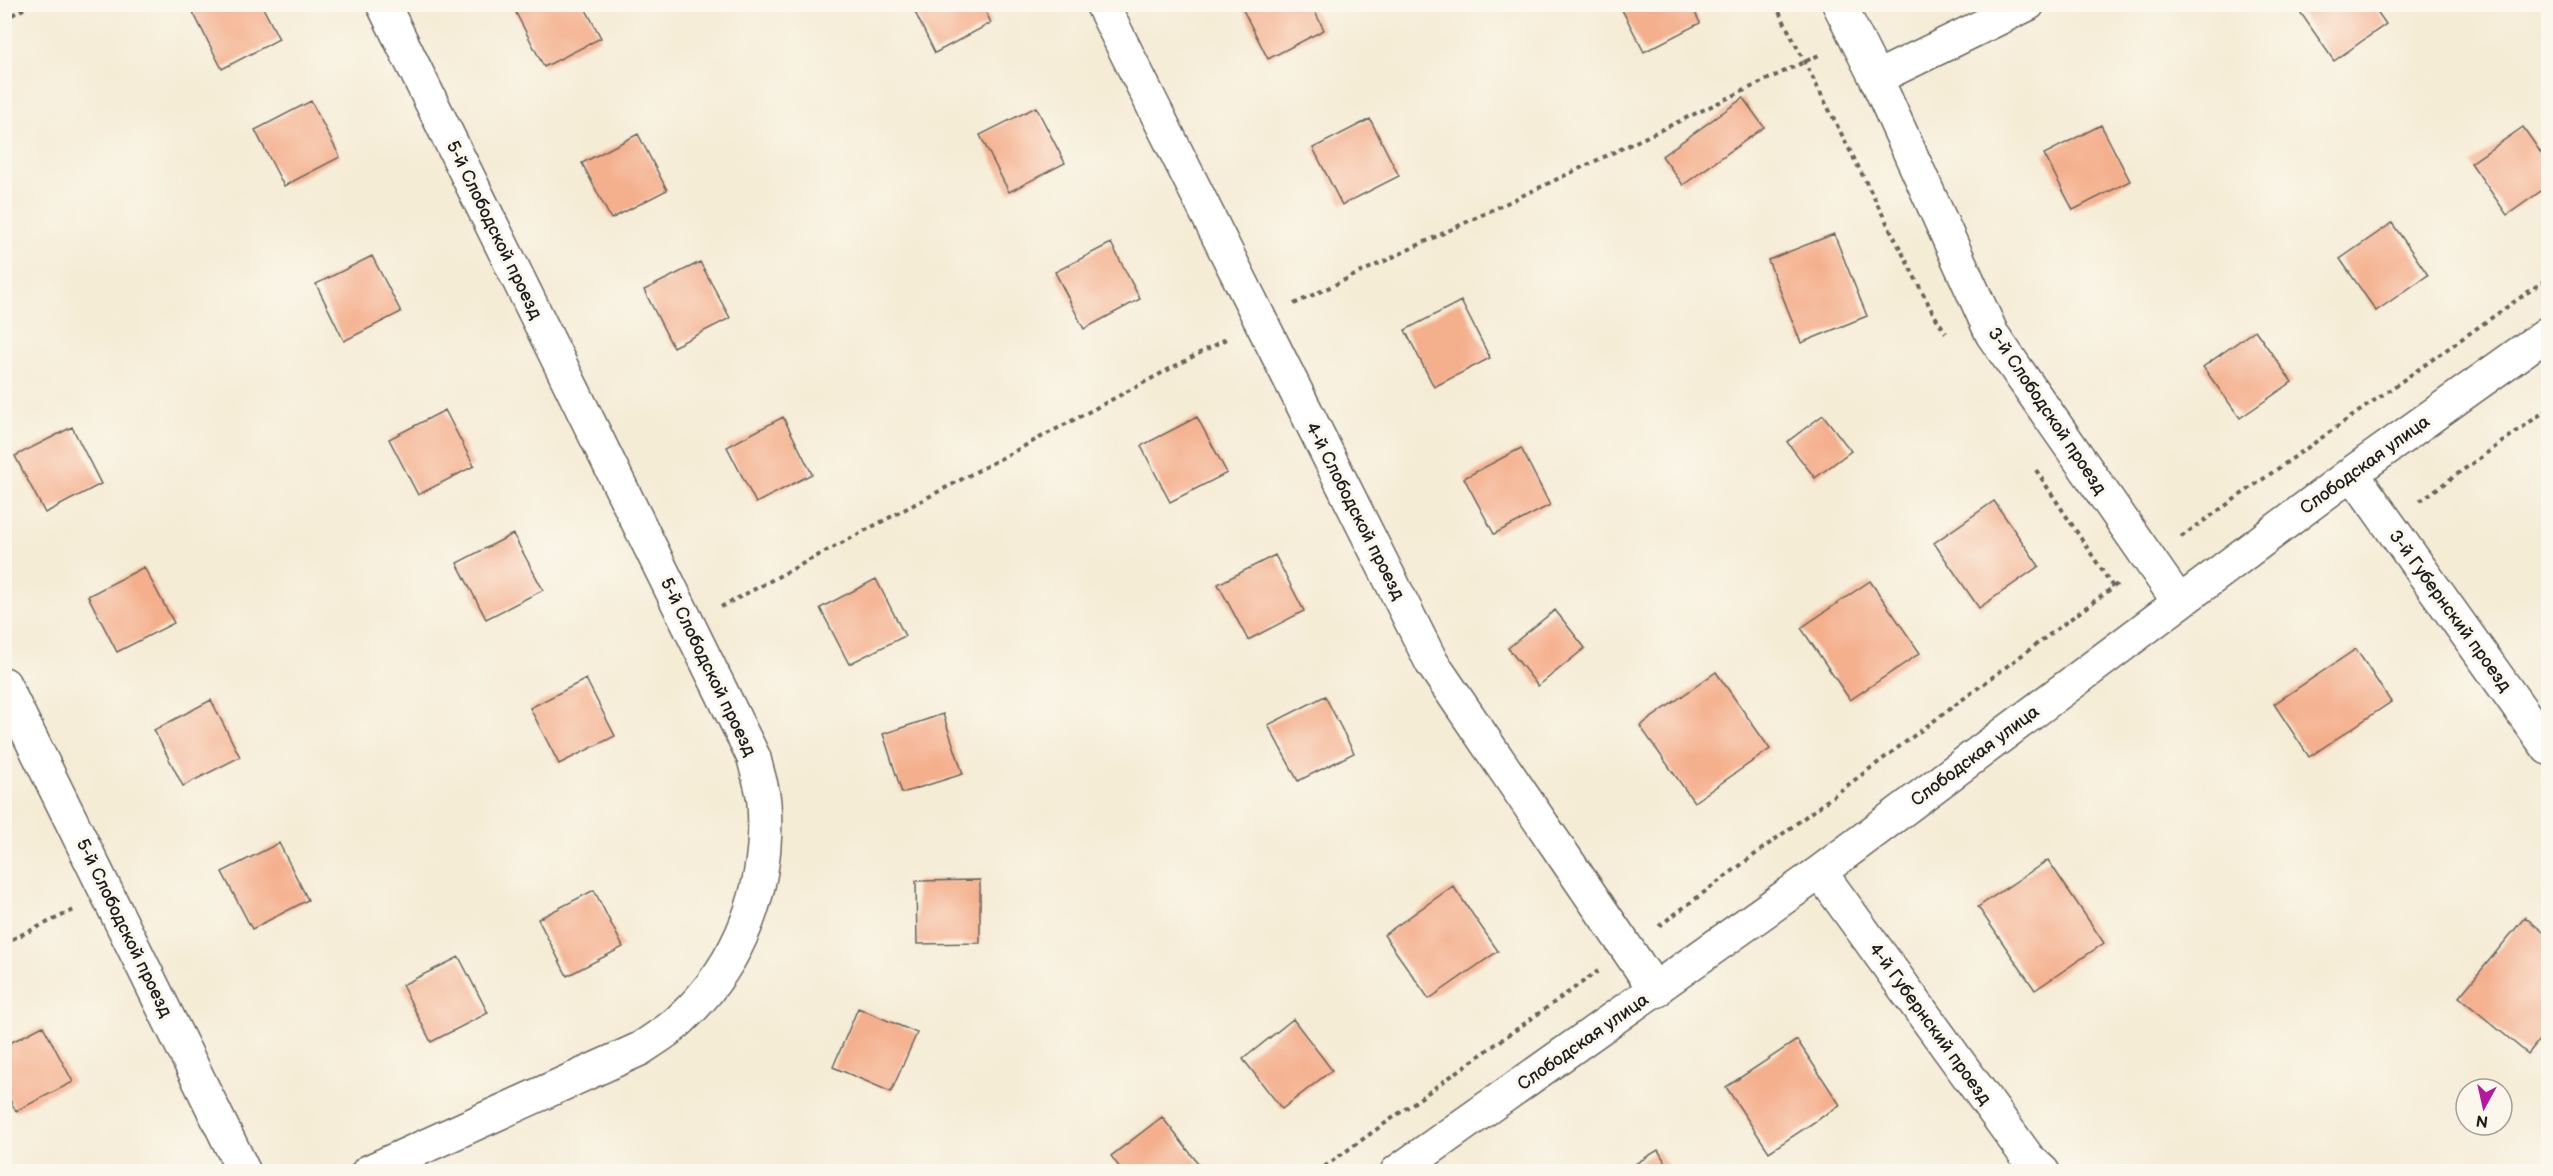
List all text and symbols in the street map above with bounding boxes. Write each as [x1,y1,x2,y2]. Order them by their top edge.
street label: 5-й Слободской проезд [442,137,546,323]
street label: 3-й Слободской проезд [1983,324,2111,498]
street label: Слободская улица [2296,411,2434,519]
street label: 4-й Слободской проезд [1301,419,1409,603]
street label: 3-й Губернский проезд [2384,526,2516,696]
street label: 5-й Слободской проезд [656,574,760,760]
street label: Слободская улица [1907,701,2043,811]
street label: 5-й Слободской проезд [72,835,176,1021]
street label: 4-й Губернский проезд [1864,939,1996,1109]
street label: Слободская улица [1514,989,1653,1095]
north arrow [2454,1077,2514,1137]
text: N [2475,1110,2489,1131]

